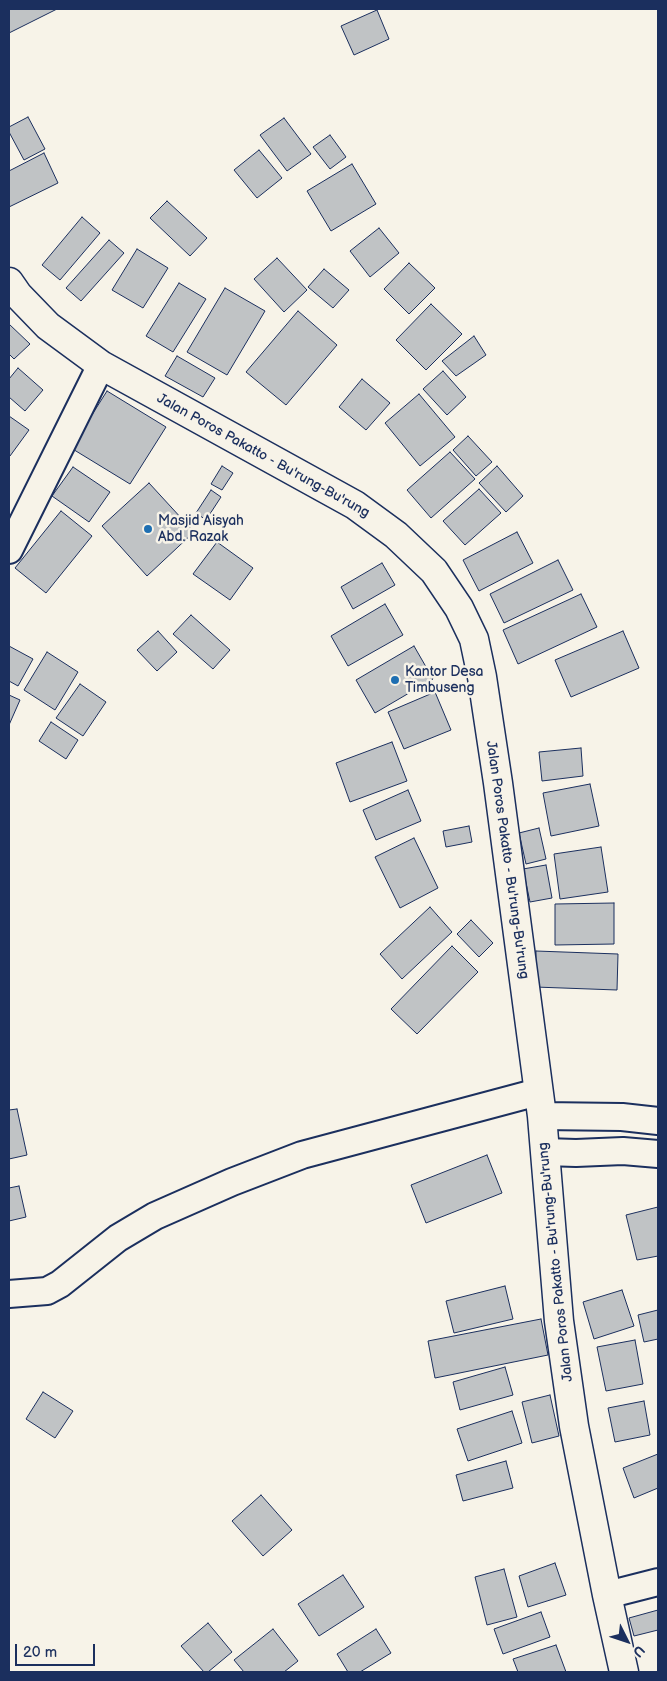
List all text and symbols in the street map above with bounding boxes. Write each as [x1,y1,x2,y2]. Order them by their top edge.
street label: Jalan Poros Pakatto - Bu'rung-Bu'rung [154,390,372,522]
place label: Masjid Aisyah Abd. Razak [158,513,244,546]
marker: Masjid Aisyah Abd. Razak [142,523,154,535]
place label: Kantor Desa Timbuseng [405,664,484,696]
marker: Kantor Desa Timbuseng [389,674,401,686]
street label: Jalan Poros Pakatto - Bu'rung-Bu'rung [482,740,532,980]
street label: Jalan Poros Pakatto - Bu'rung-Bu'rung [535,1141,577,1383]
north arrow [602,1616,652,1666]
scale bar [18,1634,98,1666]
text: U [629,1642,648,1661]
text: 20 m [23,1643,57,1662]

